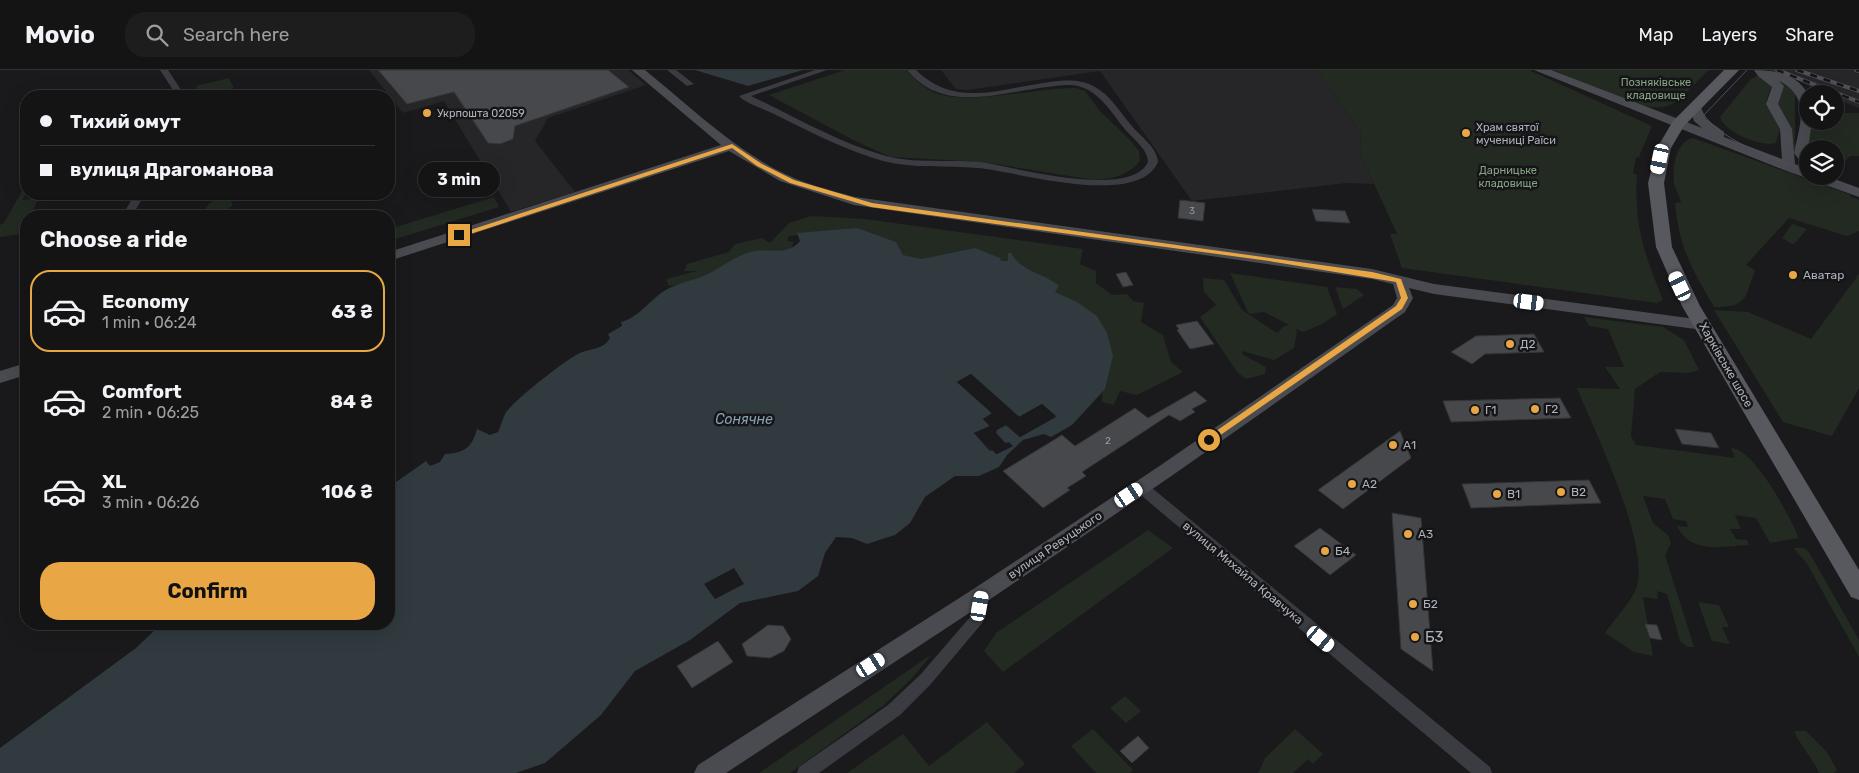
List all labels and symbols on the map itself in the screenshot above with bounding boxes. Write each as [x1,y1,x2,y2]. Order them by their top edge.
park label: Позняківське кладовище [1621,76,1691,102]
marker: Укрпошта 02059 [421,107,433,119]
place label: Укрпошта 02059 [437,107,525,120]
place label: Храм святої мучениці Раїси [1476,121,1556,147]
marker: Храм святої мучениці Раїси [1460,127,1472,139]
car [1649,143,1670,175]
callout: 3 min [418,162,500,198]
park label: Дарницьке кладовище [1478,164,1538,190]
house number: 3 [1189,205,1195,217]
route end [448,224,470,246]
place label: Аватар [1803,268,1844,282]
car [1666,269,1693,303]
marker: Аватар [1787,269,1799,281]
car [1513,293,1544,311]
street label: Харківське шосе [1696,320,1756,410]
place label: Д2 [1520,337,1536,351]
marker: Д2 [1504,338,1516,350]
place label: Г2 [1545,402,1558,416]
place label: Г1 [1485,403,1496,417]
marker: Г2 [1529,403,1541,415]
marker: Г1 [1469,404,1481,416]
water label: Сонячне [715,411,773,428]
route start [1198,429,1220,451]
house number: 2 [1105,435,1111,447]
place label: А1 [1403,438,1416,452]
marker: А1 [1387,439,1399,451]
place label: А2 [1362,477,1377,491]
marker: А2 [1346,478,1358,490]
car [1112,480,1145,510]
place label: В2 [1571,485,1586,499]
marker: В2 [1555,486,1567,498]
place label: В1 [1507,487,1520,501]
marker: В1 [1491,488,1503,500]
street label: вулиця Ревуцького [1005,508,1105,582]
street label: вулиця Михайла Кравчука [1180,519,1306,627]
place label: А3 [1418,527,1433,541]
marker: А3 [1402,528,1414,540]
place label: Б4 [1335,544,1351,558]
marker: Б4 [1319,545,1331,557]
car [970,590,989,622]
place label: Б2 [1423,597,1438,611]
marker: Б2 [1407,598,1419,610]
car [1304,624,1337,654]
place label: Б3 [1425,628,1444,646]
marker: Б3 [1409,631,1421,643]
car [854,651,887,679]

